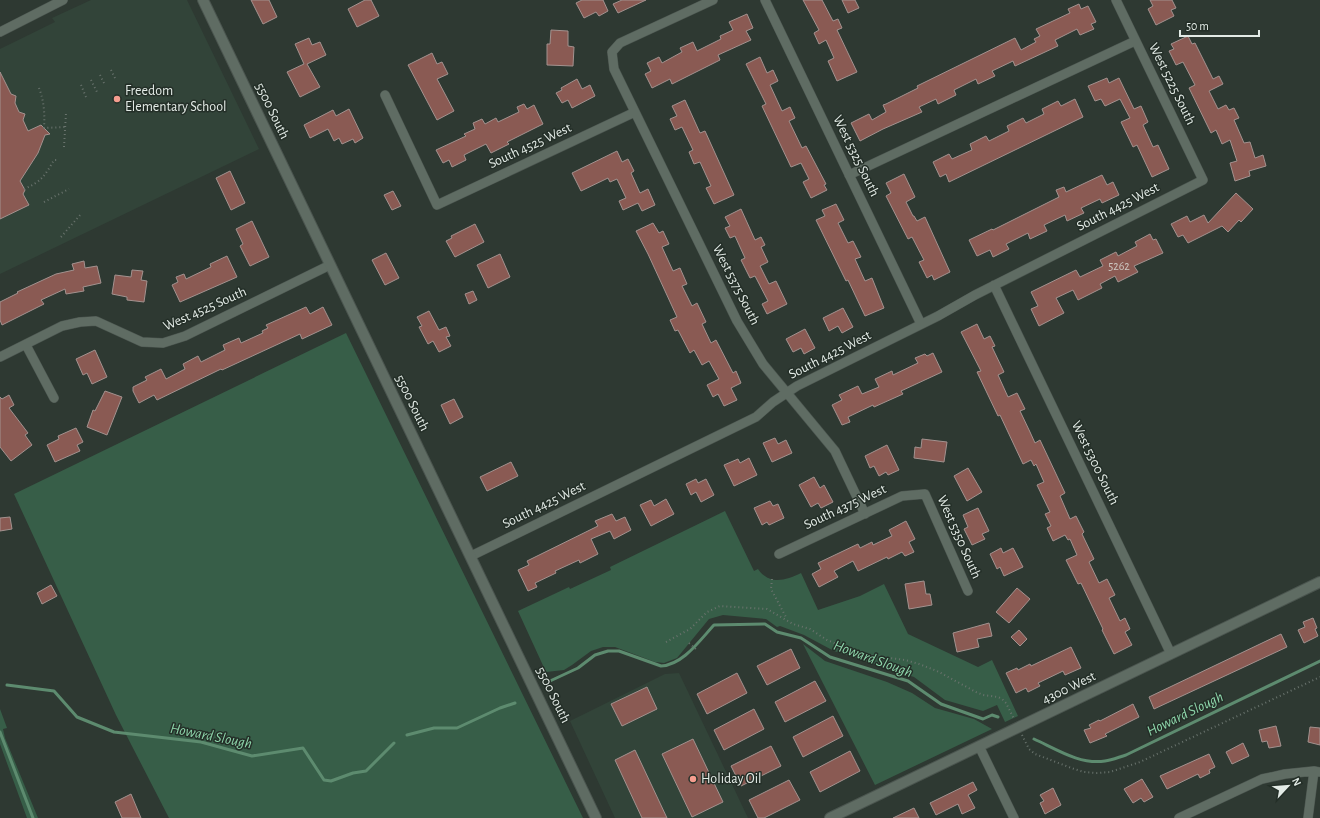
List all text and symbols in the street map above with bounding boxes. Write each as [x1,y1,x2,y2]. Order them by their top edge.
scale bar [1180,12,1259,38]
text: 50 m [1186,20,1209,32]
street label: West 5225 South [1146,41,1198,127]
street label: 5500 South [252,81,292,141]
place label: Freedom Elementary School [125,84,227,114]
marker: Freedom Elementary School [112,94,122,104]
street label: West 5325 South [830,113,882,199]
street label: South 4525 West [486,121,574,171]
street label: South 4425 West [1075,180,1162,234]
street label: West 5375 South [710,243,762,327]
house number: 5262 [1108,260,1130,272]
street label: West 4525 South [161,284,249,334]
street label: South 4425 West [787,328,874,382]
street label: 5500 South [392,373,432,433]
street label: West 5300 South [1069,419,1121,507]
street label: South 4425 West [500,479,588,531]
street label: South 4375 West [802,482,889,532]
street label: West 5350 South [934,493,984,581]
water label: Howard Slough [831,638,915,680]
street label: 5500 South [533,665,573,725]
street label: 4300 West [1040,669,1098,707]
water label: Howard Slough [1144,689,1226,739]
water label: Howard Slough [169,721,253,751]
north arrow [1268,766,1308,806]
place label: Holiday Oil [701,772,762,786]
marker: Holiday Oil [688,774,698,784]
text: N [1290,776,1303,788]

